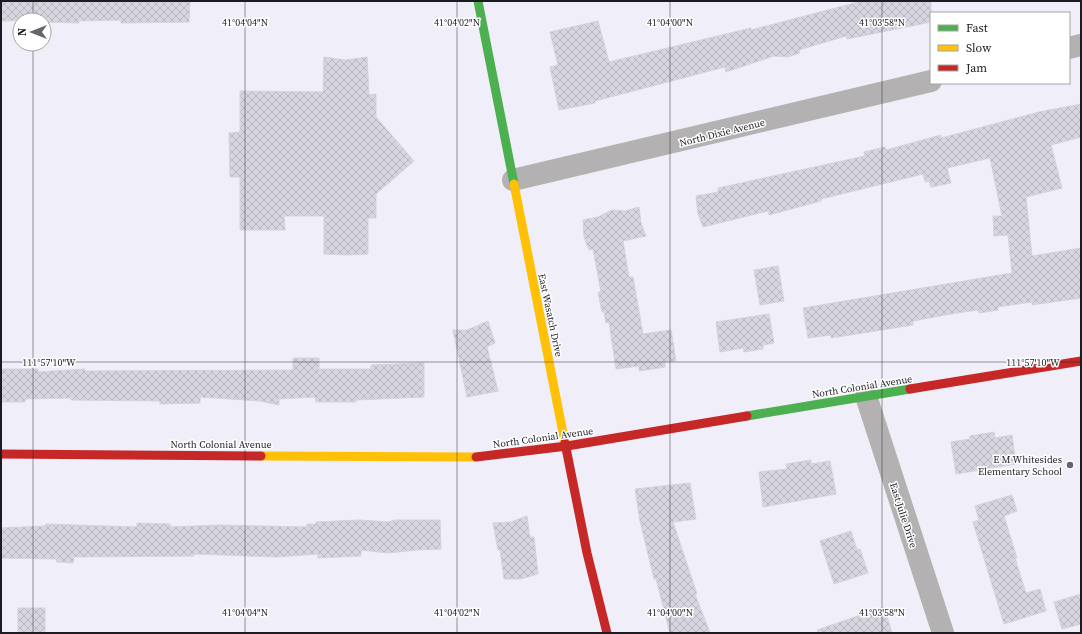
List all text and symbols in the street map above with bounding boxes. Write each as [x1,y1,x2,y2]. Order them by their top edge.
north arrow [12,12,52,52]
legend [930,12,1070,84]
text: 41°04'04"N [222,16,268,29]
text: 41°04'02"N [434,16,480,29]
text: 41°04'00"N [647,16,693,29]
text: 41°03'58"N [859,16,905,29]
text: Fast [966,20,988,36]
text: N [15,28,30,36]
text: Slow [966,40,992,56]
text: Jam [965,60,987,76]
street label: North Dixie Avenue [678,116,766,149]
street label: East Wasatch Drive [535,272,566,358]
text: 111°57'10"W [22,356,76,369]
text: 111°57'10"W [1006,356,1060,369]
street label: North Colonial Avenue [811,372,913,401]
street label: North Colonial Avenue [492,424,594,451]
street label: North Colonial Avenue [170,438,272,451]
place label: E M Whitesides Elementary School [978,453,1062,478]
marker: E M Whitesides Elementary School [1065,460,1075,470]
street label: East Julie Drive [887,481,920,549]
text: 41°04'04"N [222,606,268,619]
text: 41°04'02"N [434,606,480,619]
text: 41°04'00"N [647,606,693,619]
text: 41°03'58"N [859,606,905,619]

